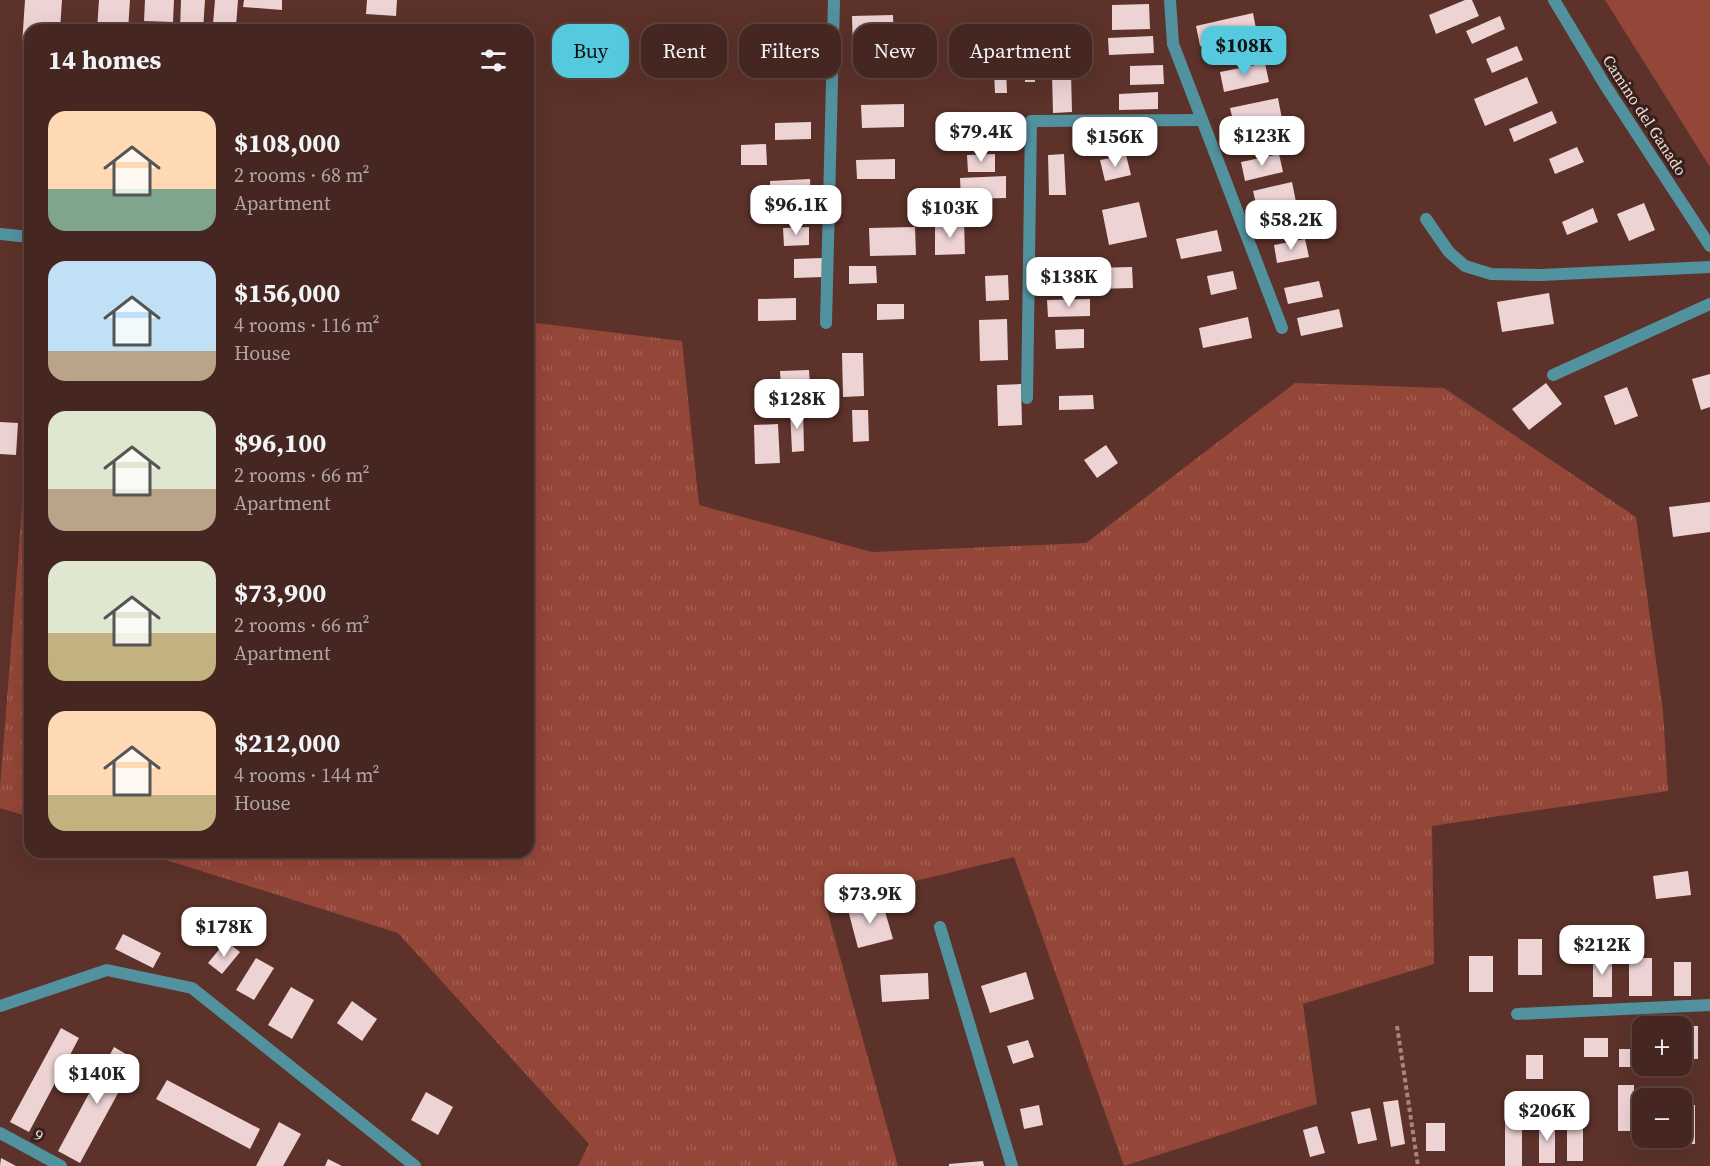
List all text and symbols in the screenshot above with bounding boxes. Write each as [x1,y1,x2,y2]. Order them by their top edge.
chip: Buy [552,24,629,78]
chip: Rent [641,24,727,78]
chip: Filters [739,24,841,78]
chip: New [853,24,937,78]
chip: Apartment [949,24,1092,78]
pin: $108K [1202,26,1286,77]
text: $108K [1215,31,1273,59]
text: 14 homes [48,42,161,78]
icon: filters [477,44,510,77]
street label: Camino del Ganado [1598,50,1692,180]
pin: $79.4K [932,112,1030,163]
pin: $123K [1220,116,1304,167]
text: $79.4K [949,117,1013,145]
pin: $156K [1073,117,1157,168]
text: $123K [1233,121,1291,149]
text: $156K [1086,122,1144,150]
text: $108,000 [234,125,340,161]
icon: home [96,135,168,207]
text: 2 rooms · 68 m² [234,161,370,189]
pin: $96.1K [747,185,845,236]
pin: $103K [908,188,992,239]
text: Apartment [234,189,331,217]
text: $96.1K [764,190,828,218]
text: $103K [921,193,979,221]
pin: $58.2K [1242,200,1340,251]
text: $58.2K [1259,205,1323,233]
pin: $138K [1027,257,1111,308]
text: $138K [1040,262,1098,290]
text: $156,000 [234,275,340,311]
icon: home [96,285,168,357]
text: 4 rooms · 116 m² [234,311,380,339]
text: House [234,339,291,367]
pin: $128K [755,379,839,430]
text: $128K [768,384,826,412]
text: $96,100 [234,425,326,461]
icon: home [96,435,168,507]
text: 2 rooms · 66 m² [234,461,370,489]
text: Apartment [234,489,331,517]
text: $73,900 [234,575,326,611]
icon: home [96,585,168,657]
text: 2 rooms · 66 m² [234,611,370,639]
text: Apartment [234,639,331,667]
text: $212,000 [234,725,340,761]
icon: home [96,735,168,807]
text: 4 rooms · 144 m² [234,761,380,789]
text: House [234,789,291,817]
pin: $73.9K [821,874,919,925]
text: $73.9K [838,879,902,907]
pin: $178K [182,907,266,958]
text: $178K [195,912,253,940]
pin: $212K [1560,925,1644,976]
text: $212K [1573,930,1631,958]
map controls [1632,1016,1692,1148]
button: + [1632,1016,1692,1076]
pin: $140K [55,1054,139,1105]
text: $140K [68,1059,126,1087]
button: − [1632,1088,1692,1148]
pin: $206K [1505,1091,1589,1142]
text: $206K [1518,1096,1576,1124]
street label: 9 [30,1123,48,1147]

